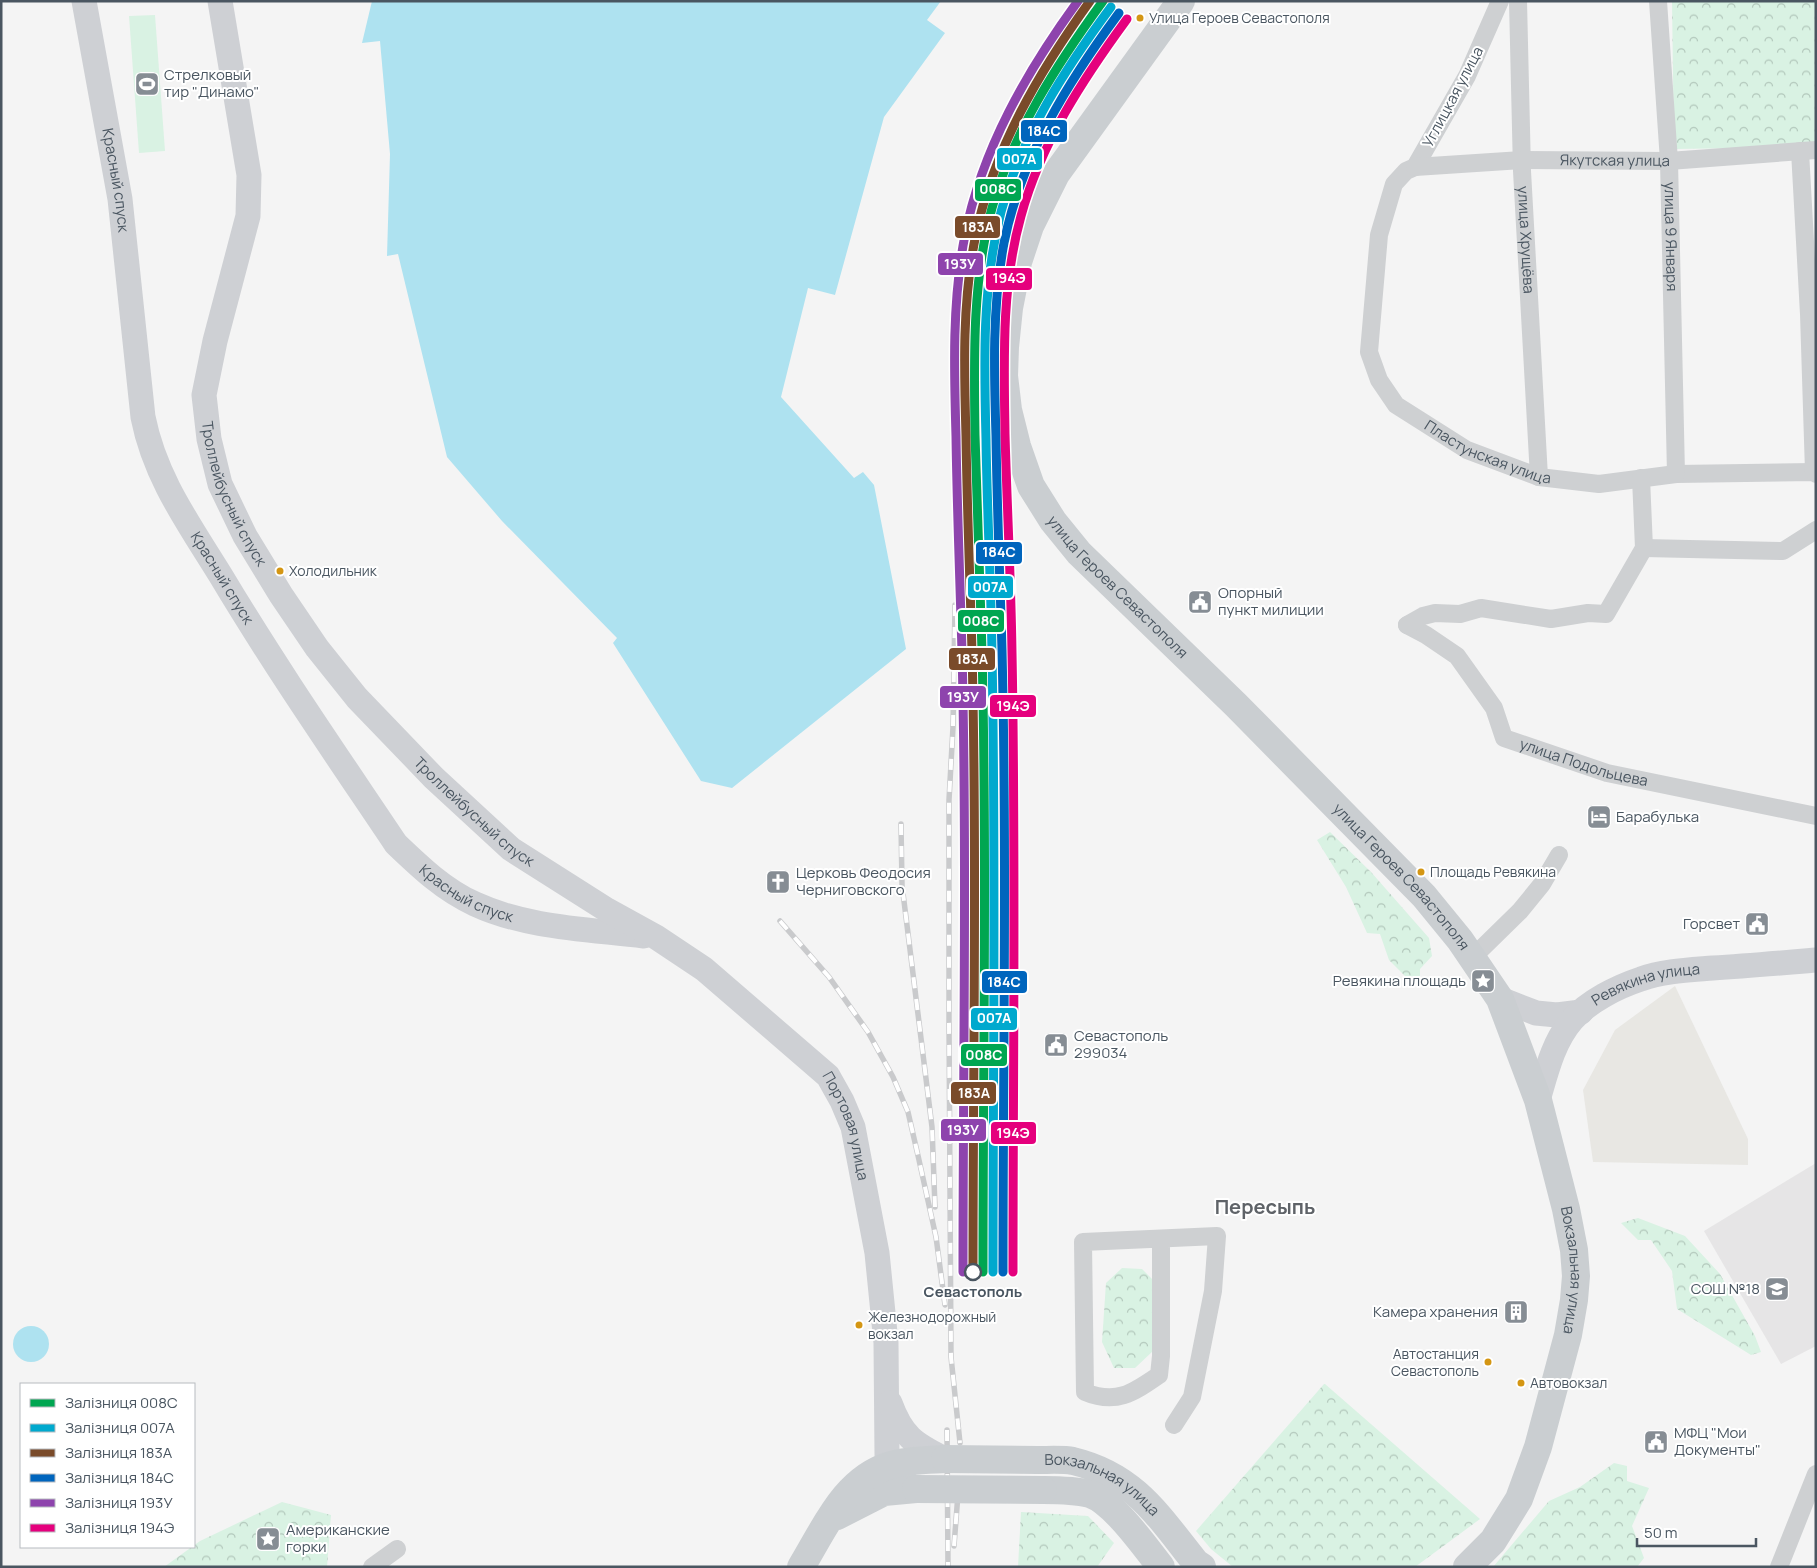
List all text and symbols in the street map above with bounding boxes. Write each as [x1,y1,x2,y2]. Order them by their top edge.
place label: Улица Героев Севастополя [1149,8,1330,27]
marker: Улица Героев Севастополя [1135,13,1145,23]
street label: Углицкая улица [1417,43,1488,151]
place label: Стрелковый тир "Динамо" [164,64,259,102]
sports icon: Стрелковый тир "Динамо" [134,71,160,97]
line badge: 184С [1020,119,1068,143]
text: 184С [1027,121,1061,140]
street label: Красный спуск [97,126,134,234]
line badge: 007А [996,147,1043,171]
text: 007А [1002,149,1037,168]
street label: Якутская улица [1560,149,1670,171]
line badge: 008С [974,178,1022,202]
text: 008С [979,179,1017,198]
street label: улица 9 Января [1659,182,1683,292]
street label: улица Хрущёва [1513,185,1540,294]
line badge: 183А [954,215,1001,239]
text: 183А [962,217,995,236]
line badge: 193У [937,252,984,276]
text: 193У [944,254,976,273]
line badge: 194Э [985,267,1033,291]
text: 194Э [992,268,1026,287]
street label: Пластунская улица [1421,415,1552,488]
street label: Троллейбусный спуск [197,420,272,570]
street label: улица Героев Севастополя [1042,511,1193,663]
street label: Красный спуск [186,528,259,629]
line badge: 184С [975,541,1023,565]
text: 184С [982,542,1016,561]
place label: Холодильник [289,561,378,580]
marker: Холодильник [275,566,285,576]
line badge: 007А [967,575,1014,599]
text: 007А [973,577,1008,596]
place label: Опорный пункт милиции [1218,582,1324,620]
public building icon: Опорный пункт милиции [1187,589,1213,615]
line badge: 008С [957,609,1005,633]
text: 008С [962,611,1000,630]
line badge: 183А [948,647,996,671]
text: 183А [956,649,989,668]
line badge: 193У [939,685,987,709]
text: 193У [947,687,979,706]
line badge: 194Э [989,694,1037,718]
text: 194Э [996,696,1030,715]
street label: улица Подольцева [1517,733,1650,791]
street label: Троллейбусный спуск [409,752,539,872]
street label: улица Героев Севастополя [1328,798,1475,954]
hotel icon: Барабулька [1586,804,1612,830]
place label: Барабулька [1616,806,1699,827]
street label: Красный спуск [415,859,516,927]
place label: Церковь Феодосия Черниговского [796,862,931,900]
place label: Площадь Ревякина [1430,862,1556,881]
marker: Площадь Ревякина [1416,867,1426,877]
church icon: Церковь Феодосия Черниговского [765,869,791,895]
public building icon: Горсвет [1744,911,1770,937]
place label: Горсвет [1683,913,1740,934]
street label: Ревякина улица [1587,958,1701,1010]
place icon: Ревякина площадь [1470,968,1496,994]
line badge: 184С [981,970,1028,994]
place label: Ревякина площадь [1333,970,1466,991]
text: 184С [987,972,1021,991]
line badge: 007А [970,1007,1018,1031]
text: 007А [977,1008,1012,1027]
place label: Севастополь 299034 [1074,1025,1168,1063]
public building icon: Севастополь 299034 [1043,1032,1069,1058]
line badge: 008С [960,1043,1008,1067]
text: 008С [965,1045,1003,1064]
street label: Портовая улица [818,1068,874,1182]
line badge: 183А [950,1081,997,1105]
text: 183А [958,1083,991,1102]
line badge: 193У [940,1118,987,1142]
text: 193У [947,1120,979,1139]
line badge: 194Э [990,1121,1037,1145]
text: 194Э [996,1123,1030,1142]
district label: Пересыпь [1215,1193,1315,1220]
street label: Вокзальная улица [1556,1204,1587,1336]
marker: Севастополь [964,1263,982,1281]
school or university icon: СОШ №18 [1764,1276,1790,1302]
place label: СОШ №18 [1691,1278,1760,1299]
place label: Севастополь [924,1281,1022,1302]
building icon: Камера хранения [1503,1299,1529,1325]
place label: Камера хранения [1373,1301,1498,1322]
place label: Железнодорожный вокзал [868,1307,996,1343]
marker: Железнодорожный вокзал [854,1320,864,1330]
place label: Автостанция Севастополь [1391,1344,1479,1380]
marker: Автостанция Севастополь [1483,1357,1493,1367]
place label: Автовокзал [1530,1373,1607,1392]
marker: Автовокзал [1516,1378,1526,1388]
legend [20,1383,195,1548]
text: Залізниця 008С [65,1392,178,1413]
text: Залізниця 007А [65,1417,175,1438]
place label: МФЦ "Мои Документы" [1674,1422,1761,1460]
public building icon: МФЦ "Мои Документы" [1643,1429,1669,1455]
text: Залізниця 183А [65,1442,173,1463]
street label: Вокзальная улица [1044,1449,1165,1520]
text: Залізниця 184С [65,1467,174,1488]
text: Залізниця 193У [65,1492,173,1513]
scale bar [1637,1516,1756,1548]
text: Залізниця 194Э [65,1517,175,1538]
place label: Американские горки [286,1519,390,1557]
text: 50 m [1644,1522,1678,1543]
place icon: Американские горки [255,1526,281,1552]

